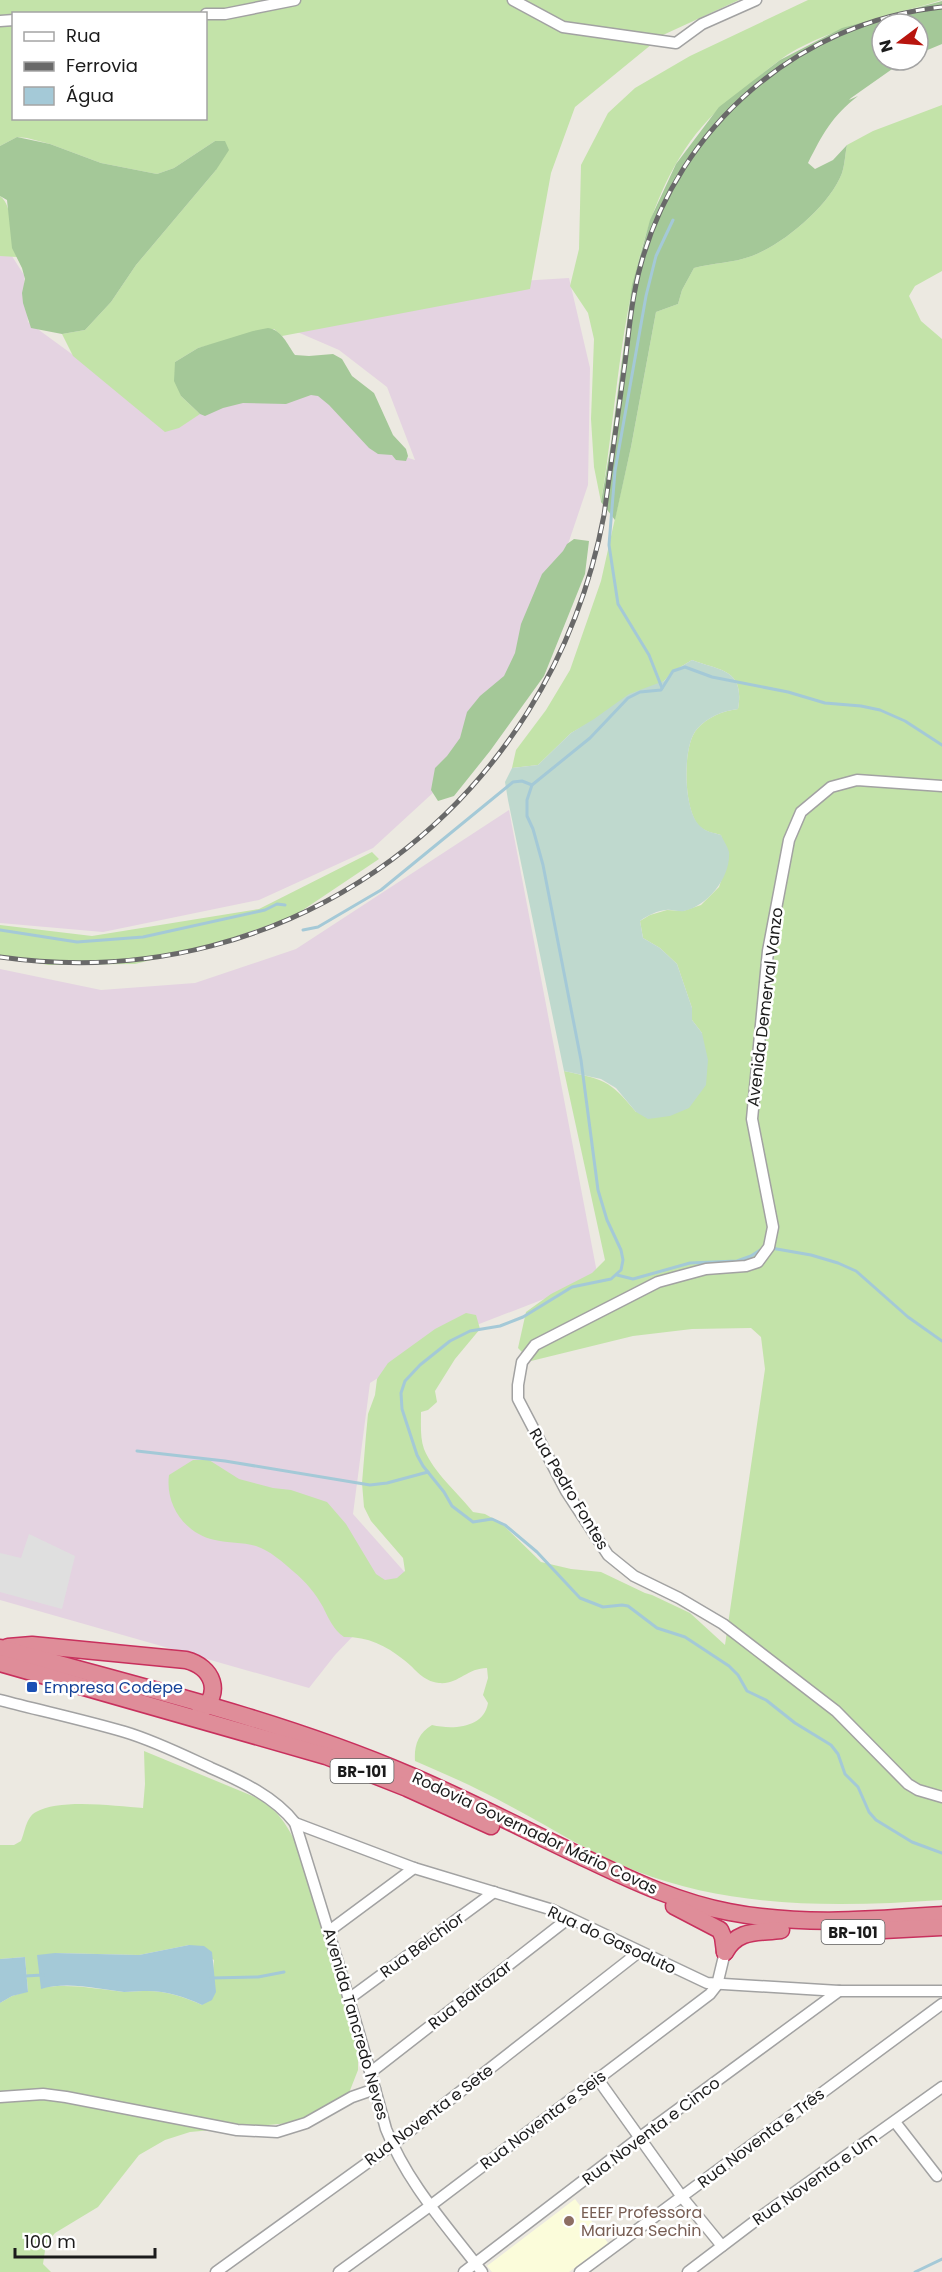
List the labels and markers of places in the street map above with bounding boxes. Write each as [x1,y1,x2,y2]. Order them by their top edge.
place label: Empresa Codepe [44,1676,183,1699]
marker: Empresa Codepe [25,1680,39,1694]
place label: EEEF Professora Mariuza Sechin [581,2201,702,2242]
marker: EEEF Professora Mariuza Sechin [562,2214,576,2228]

